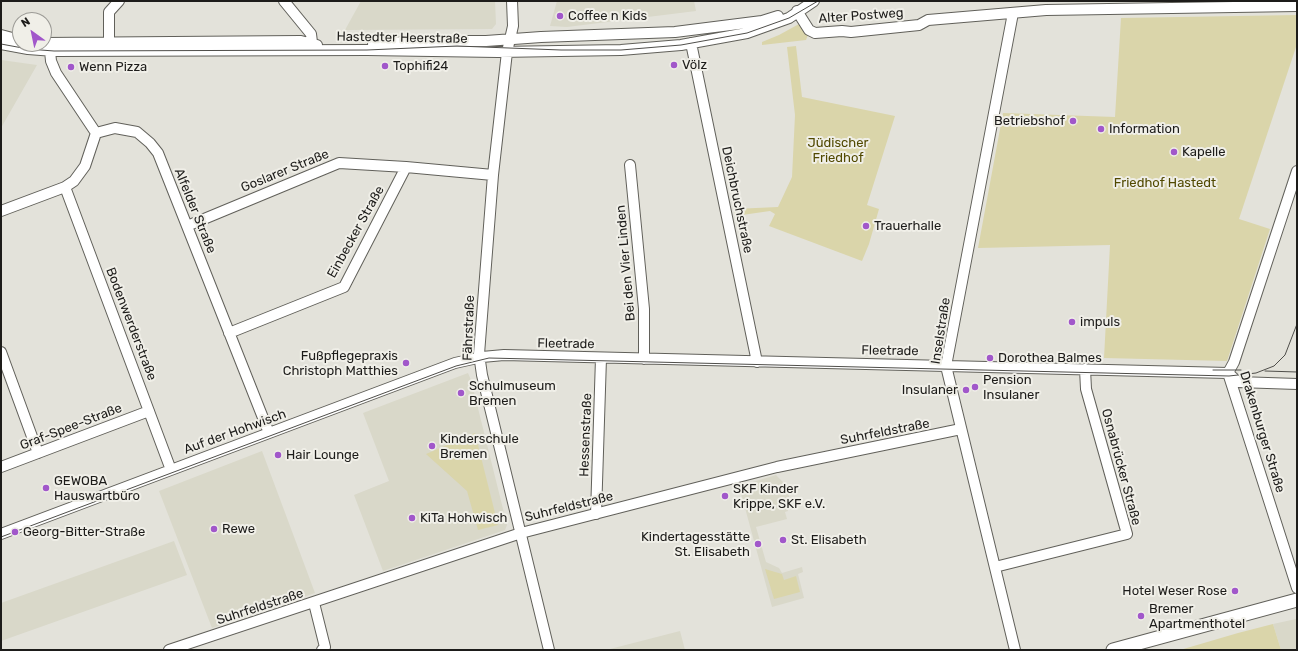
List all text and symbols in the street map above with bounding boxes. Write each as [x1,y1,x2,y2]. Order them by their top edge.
street label: Alter Postweg [818,5,904,27]
place label: Coffee n Kids [568,8,647,24]
marker: Coffee n Kids [555,11,565,21]
north arrow [12,12,52,52]
text: N [19,15,33,30]
street label: Hastedter Heerstraße [336,29,468,47]
place label: Völz [682,57,707,73]
place label: Tophifi24 [393,58,448,74]
place label: Wenn Pizza [79,59,147,75]
marker: Völz [669,60,679,70]
marker: Tophifi24 [380,61,390,71]
marker: Wenn Pizza [66,62,76,72]
place label: Betriebshof [994,113,1065,129]
marker: Betriebshof [1068,116,1078,126]
place label: Information [1109,121,1180,137]
marker: Information [1096,124,1106,134]
park label: Jüdischer Friedhof [808,135,868,166]
place label: Kapelle [1182,144,1226,160]
street label: Deichbruchstraße [718,145,756,255]
street label: Goslarer Straße [239,146,331,196]
marker: Kapelle [1169,147,1179,157]
street label: Alfelder Straße [171,166,219,256]
park label: Friedhof Hastedt [1114,175,1216,191]
street label: Einbecker Straße [324,183,388,281]
street label: Bei den Vier Linden [613,204,639,322]
place label: Trauerhalle [874,218,941,234]
marker: Trauerhalle [861,221,871,231]
street label: Bodenwerderstraße [102,265,160,383]
street label: Fährstraße [460,295,478,361]
street label: Inselstraße [928,297,954,365]
place label: impuls [1080,314,1120,330]
marker: impuls [1067,317,1077,327]
street label: Fleetrade [537,336,595,352]
street label: Fleetrade [861,343,919,359]
place label: Fußpflegepraxis Christoph Matthies [283,348,398,379]
place label: Dorothea Balmes [998,350,1102,366]
marker: Dorothea Balmes [985,353,995,363]
marker: Fußpflegepraxis Christoph Matthies [401,358,411,368]
street label: Drakenburger Straße [1236,369,1288,495]
place label: Pension Insulaner [983,372,1039,403]
place label: Schulmuseum Bremen [469,378,556,409]
place label: Insulaner [902,382,958,398]
marker: Pension Insulaner [970,382,980,392]
marker: Insulaner [961,385,971,395]
marker: Schulmuseum Bremen [456,388,466,398]
street label: Hessenstraße [577,393,595,477]
street label: Graf-Spee-Straße [18,400,124,454]
street label: Auf der Hohwisch [182,406,288,458]
street label: Osnabrücker Straße [1098,407,1144,527]
street label: Suhrfeldstraße [839,416,931,448]
place label: Kinderschule Bremen [440,431,519,462]
marker: Kinderschule Bremen [427,441,437,451]
place label: Hair Lounge [286,447,359,463]
marker: Hair Lounge [273,450,283,460]
place label: GEWOBA Hauswartbüro [54,473,140,504]
place label: SKF Kinder Krippe, SKF e.V. [733,481,825,512]
marker: GEWOBA Hauswartbüro [41,483,51,493]
street label: Suhrfeldstraße [523,488,615,526]
marker: SKF Kinder Krippe, SKF e.V. [720,491,730,501]
place label: KiTa Hohwisch [420,510,507,526]
marker: KiTa Hohwisch [407,513,417,523]
place label: Rewe [222,521,255,537]
place label: Georg-Bitter-Straße [23,524,145,540]
marker: Rewe [209,524,219,534]
marker: Georg-Bitter-Straße [10,527,20,537]
place label: Kindertagesstätte St. Elisabeth [641,529,750,560]
place label: St. Elisabeth [791,532,867,548]
marker: St. Elisabeth [778,535,788,545]
marker: Kindertagesstätte St. Elisabeth [753,539,763,549]
place label: Hotel Weser Rose [1122,583,1227,599]
street label: Suhrfeldstraße [215,586,305,628]
marker: Hotel Weser Rose [1230,586,1240,596]
place label: Bremer Apartmenthotel [1149,601,1245,632]
marker: Bremer Apartmenthotel [1136,611,1146,621]

